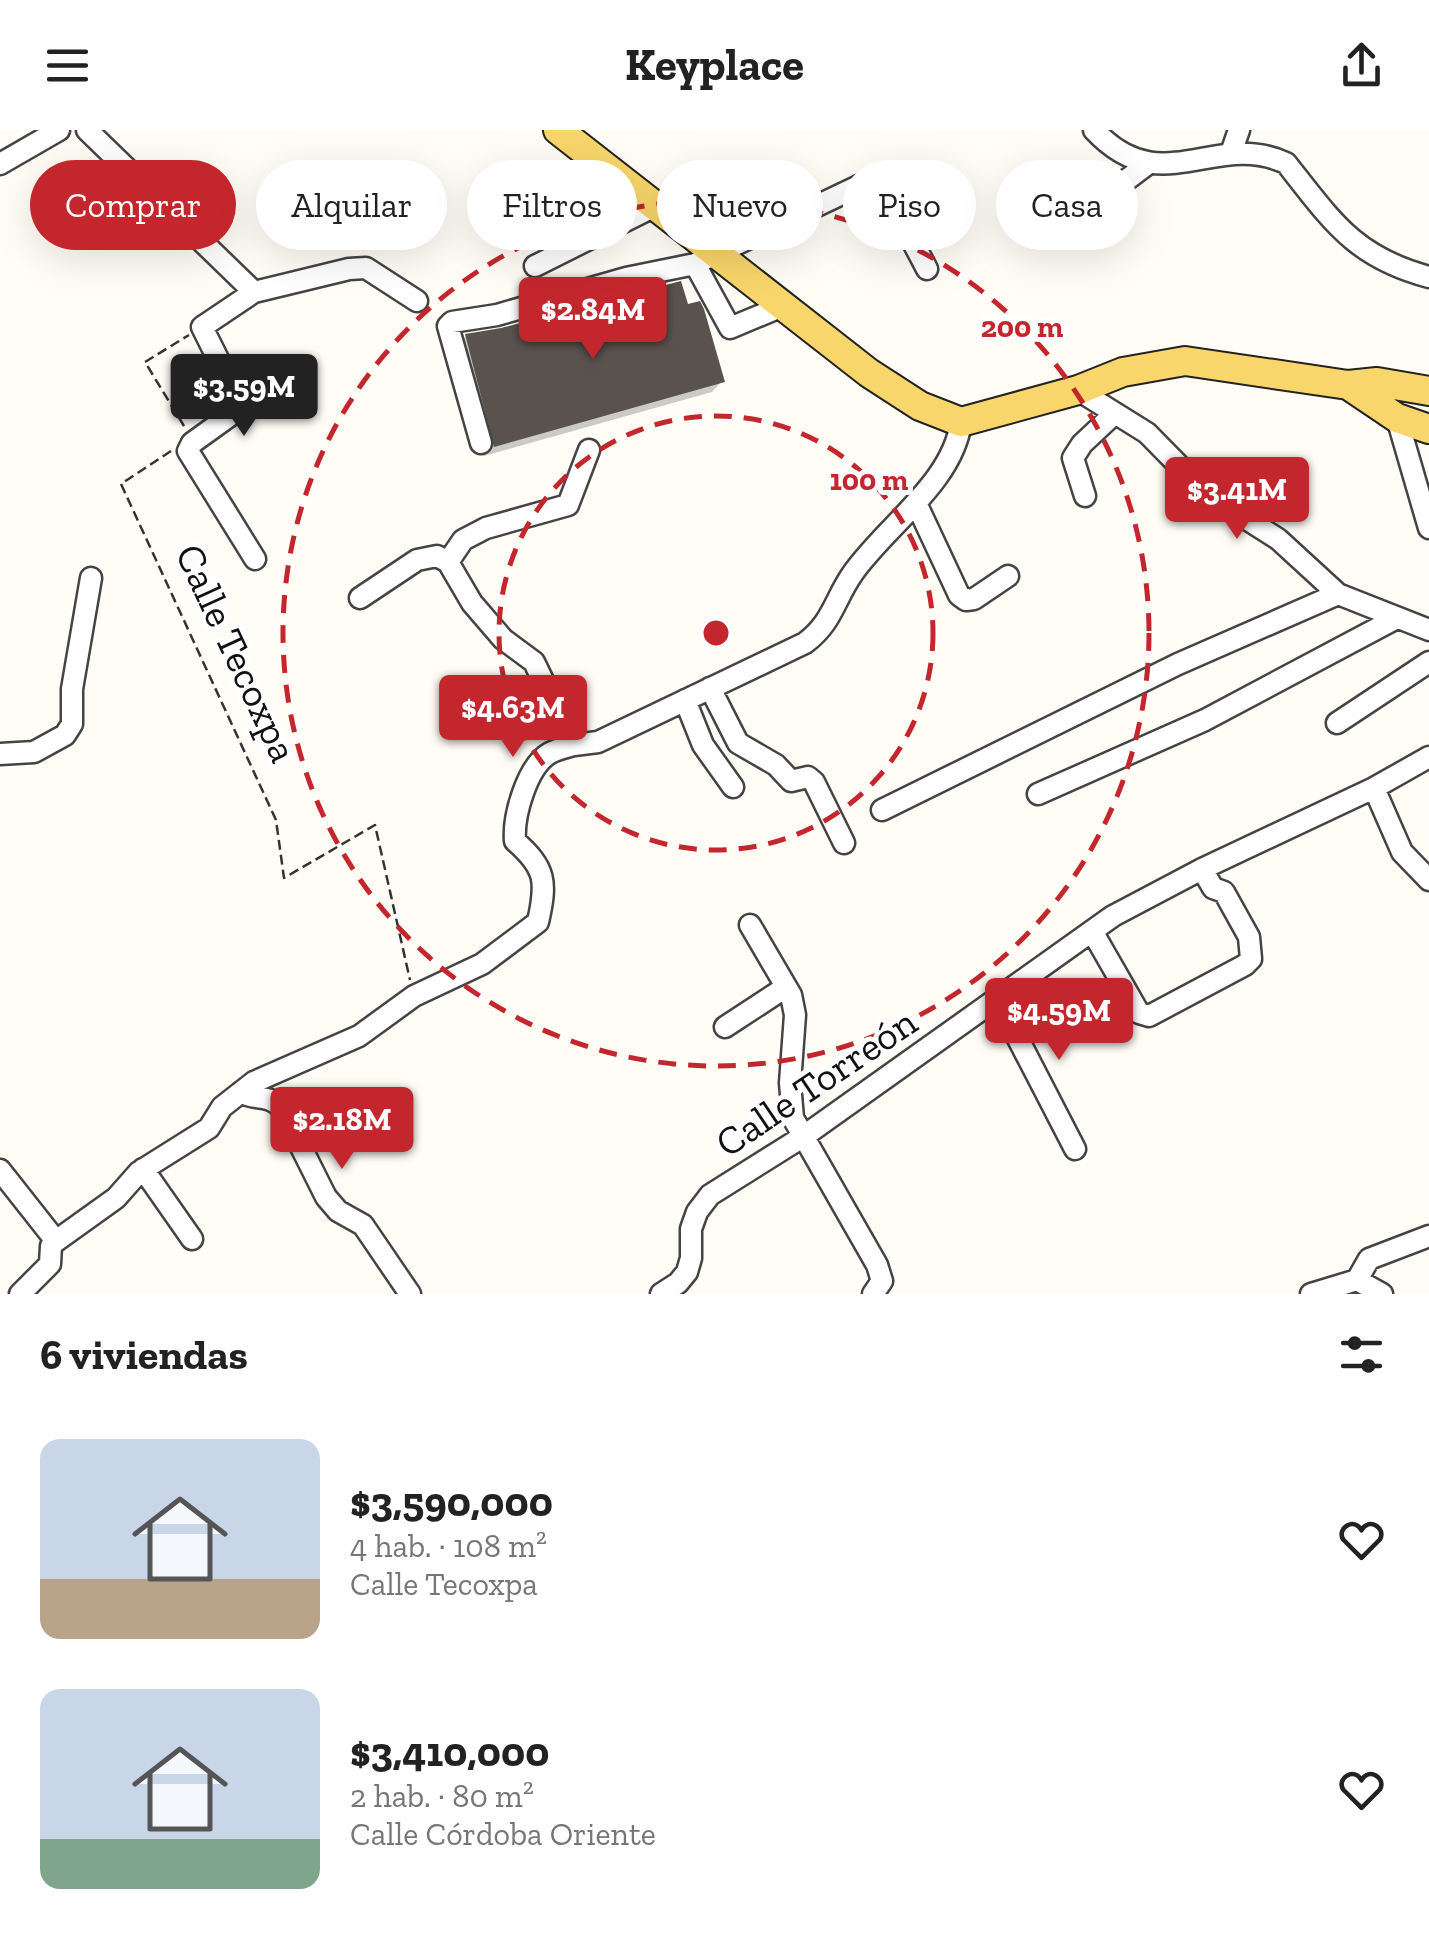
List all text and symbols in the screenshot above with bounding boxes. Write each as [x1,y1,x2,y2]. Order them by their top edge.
icon: menu [40,38,95,93]
text: Keyplace [625,38,804,92]
icon: share [1334,38,1389,93]
chip: Comprar [30,160,236,250]
chip: Alquilar [256,160,447,250]
chip: Filtros [467,160,637,250]
chip: Nuevo [657,160,823,250]
chip: Piso [843,160,976,250]
chip: Casa [996,160,1138,250]
pin: $2.84M [512,277,674,362]
text: $2.84M [541,290,645,328]
text: 200 m [981,309,1063,345]
pin: $3.59M [163,354,325,439]
text: $3.59M [193,367,295,405]
pin: $3.41M [1156,457,1318,542]
text: 100 m [830,462,908,498]
text: $3.41M [1187,470,1287,508]
street label: Calle Tecoxpa [166,536,308,770]
centre of rings [698,615,734,651]
pin: $4.63M [432,675,594,760]
text: $4.63M [461,688,565,726]
pin: $4.59M [978,978,1140,1063]
text: $4.59M [1007,991,1111,1029]
street label: Calle Torreón [706,997,926,1167]
pin: $2.18M [261,1087,423,1172]
text: $2.18M [292,1100,392,1138]
icon: filters [1334,1327,1389,1382]
text: 6 viviendas [40,1329,248,1380]
text: $3,590,000 [350,1476,553,1527]
icon: home [120,1479,240,1599]
icon: heart [1334,1512,1389,1567]
text: 4 hab. · 108 m² [350,1527,547,1565]
text: Calle Tecoxpa [350,1565,538,1603]
text: $3,410,000 [350,1726,549,1777]
icon: home [120,1729,240,1849]
icon: heart [1334,1762,1389,1817]
text: 2 hab. · 80 m² [350,1777,534,1815]
text: Calle Córdoba Oriente [350,1815,656,1853]

